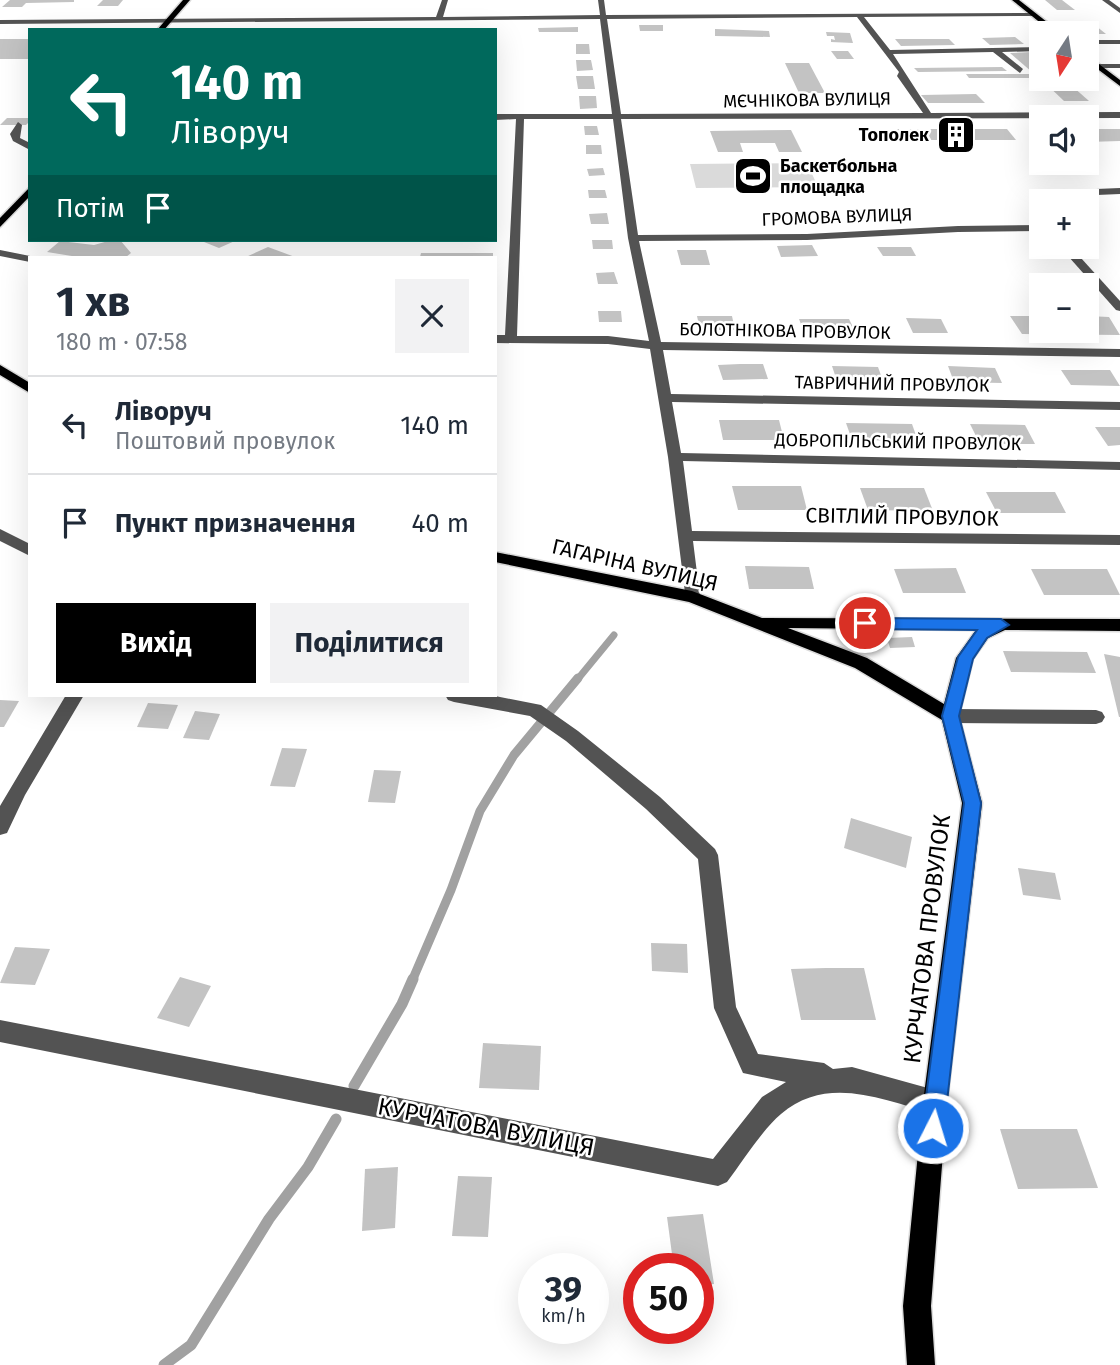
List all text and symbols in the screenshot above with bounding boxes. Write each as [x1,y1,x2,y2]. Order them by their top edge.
north arrow [1029,21,1099,91]
map controls [1029,21,1099,343]
text: 140 m [171,53,303,112]
icon: left [56,56,147,147]
street label: МЄЧНІКОВА ВУЛИЦЯ [723,88,891,112]
button: sound [1029,105,1099,175]
text: Ліворуч [171,113,290,151]
building icon: Тополек [935,114,977,156]
place label: Тополек [859,124,929,146]
sports icon: Баскетбольна площадка [732,155,774,197]
place label: Баскетбольна площадка [780,155,897,198]
icon: arrive [139,189,177,227]
button: + [1029,189,1099,259]
text: Потім [56,193,125,224]
street label: ГРОМОВА ВУЛИЦЯ [761,203,913,231]
button: − [1029,273,1099,343]
text: 1 хв [56,277,130,327]
button: close [395,279,469,353]
street label: БОЛОТНІКОВА ПРОВУЛОК [679,318,891,344]
text: 180 m · 07:58 [56,328,187,356]
street label: ТАВРИЧНИЙ ПРОВУЛОК [794,371,990,397]
text: Ліворуч [115,396,212,427]
icon: left [56,406,94,444]
text: 140 m [400,410,469,441]
text: Поштовий провулок [115,427,335,455]
street label: ДОБРОПІЛЬСЬКИЙ ПРОВУЛОК [774,429,1022,455]
street label: СВІТЛИЙ ПРОВУЛОК [805,502,1000,532]
icon: arrive [56,504,94,542]
text: Пункт призначення [115,508,356,539]
text: 40 m [411,508,469,539]
street label: ГАГАРІНА ВУЛИЦЯ [550,533,720,597]
pin [835,593,895,653]
button: Вихід [56,603,256,683]
button: Поділитися [270,603,469,683]
icon: arrive [846,604,884,642]
street label: КУРЧАТОВА ПРОВУЛОК [898,813,956,1065]
position arrow [896,1091,970,1165]
street label: КУРЧАТОВА ВУЛИЦЯ [375,1092,597,1162]
speed limit sign: 50 [623,1253,714,1344]
text: 39 [545,1268,582,1310]
text: km/h [541,1305,586,1327]

